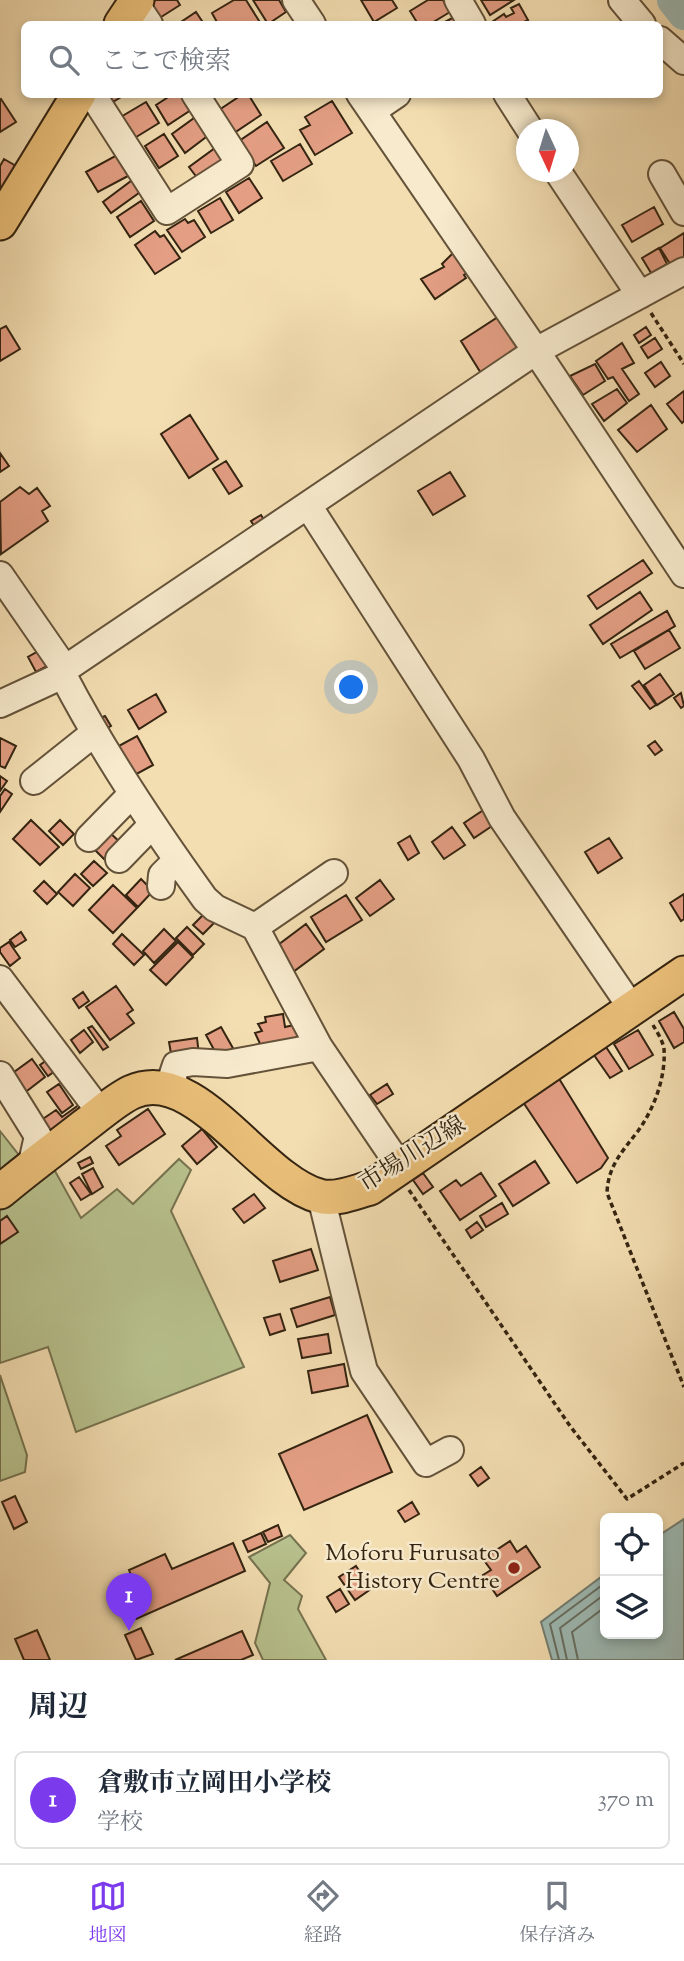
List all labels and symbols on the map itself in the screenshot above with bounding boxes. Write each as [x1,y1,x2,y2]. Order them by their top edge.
north arrow [516,119,579,182]
your location [334,670,368,704]
street label: 市場川辺線 [353,1109,473,1201]
place label: Moforu Furusato History Centre [325,1537,500,1599]
marker: Moforu Furusato History Centre [506,1560,522,1576]
pin: 1 [106,1573,152,1631]

